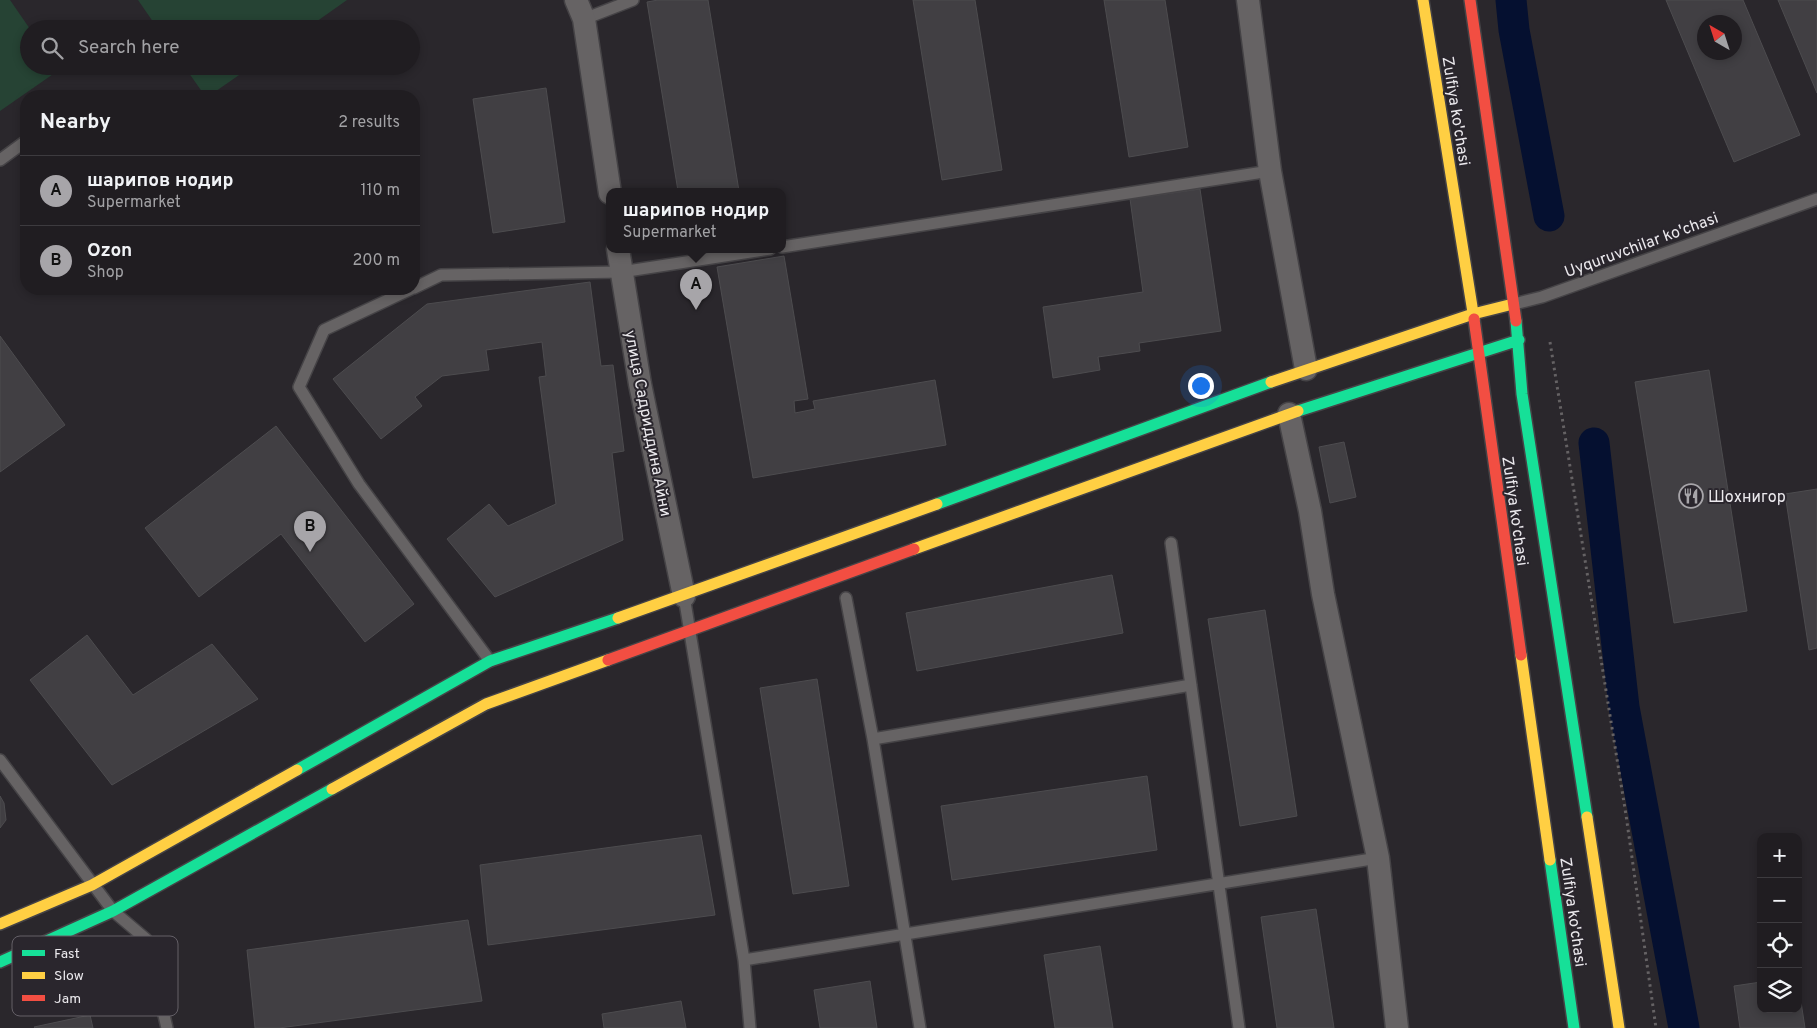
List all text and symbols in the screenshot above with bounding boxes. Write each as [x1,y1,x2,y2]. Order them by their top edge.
north arrow [1697,15,1742,60]
search box [20,20,420,75]
icon: search [38,34,66,62]
text: Search here [78,36,180,60]
street label: Zulfiya ko'chasi [1436,55,1474,168]
text: Nearby [40,109,111,136]
text: 2 results [338,113,400,133]
text: шарипов нодир [87,169,233,193]
text: A [50,181,62,201]
text: 110 m [360,181,400,201]
popup [606,188,786,253]
text: Supermarket [87,193,181,213]
text: шарипов нодир [623,199,769,223]
street label: Uyquruvchilar ko'chasi [1562,209,1721,283]
text: Supermarket [623,223,717,243]
text: Ozon [87,239,132,263]
text: B [50,251,62,271]
text: 200 m [352,251,400,271]
text: Shop [87,263,124,283]
pin: A [680,269,712,310]
street label: улица Садриддина Айни [619,328,675,518]
your location [1188,373,1214,399]
street label: Zulfiya ko'chasi [1496,455,1532,567]
restaurant icon: Шохнигор [1678,483,1704,509]
place label: Шохнигор [1708,488,1786,508]
pin: B [294,511,326,552]
map controls [1757,833,1802,1013]
button: + [1757,833,1802,878]
street label: Zulfiya ko'chasi [1554,856,1590,968]
button: − [1757,878,1802,923]
button: locate [1757,923,1802,968]
legend [12,936,178,1016]
text: Fast [54,946,80,963]
text: Slow [54,968,84,985]
button: layers [1757,968,1802,1013]
text: Jam [54,991,81,1008]

